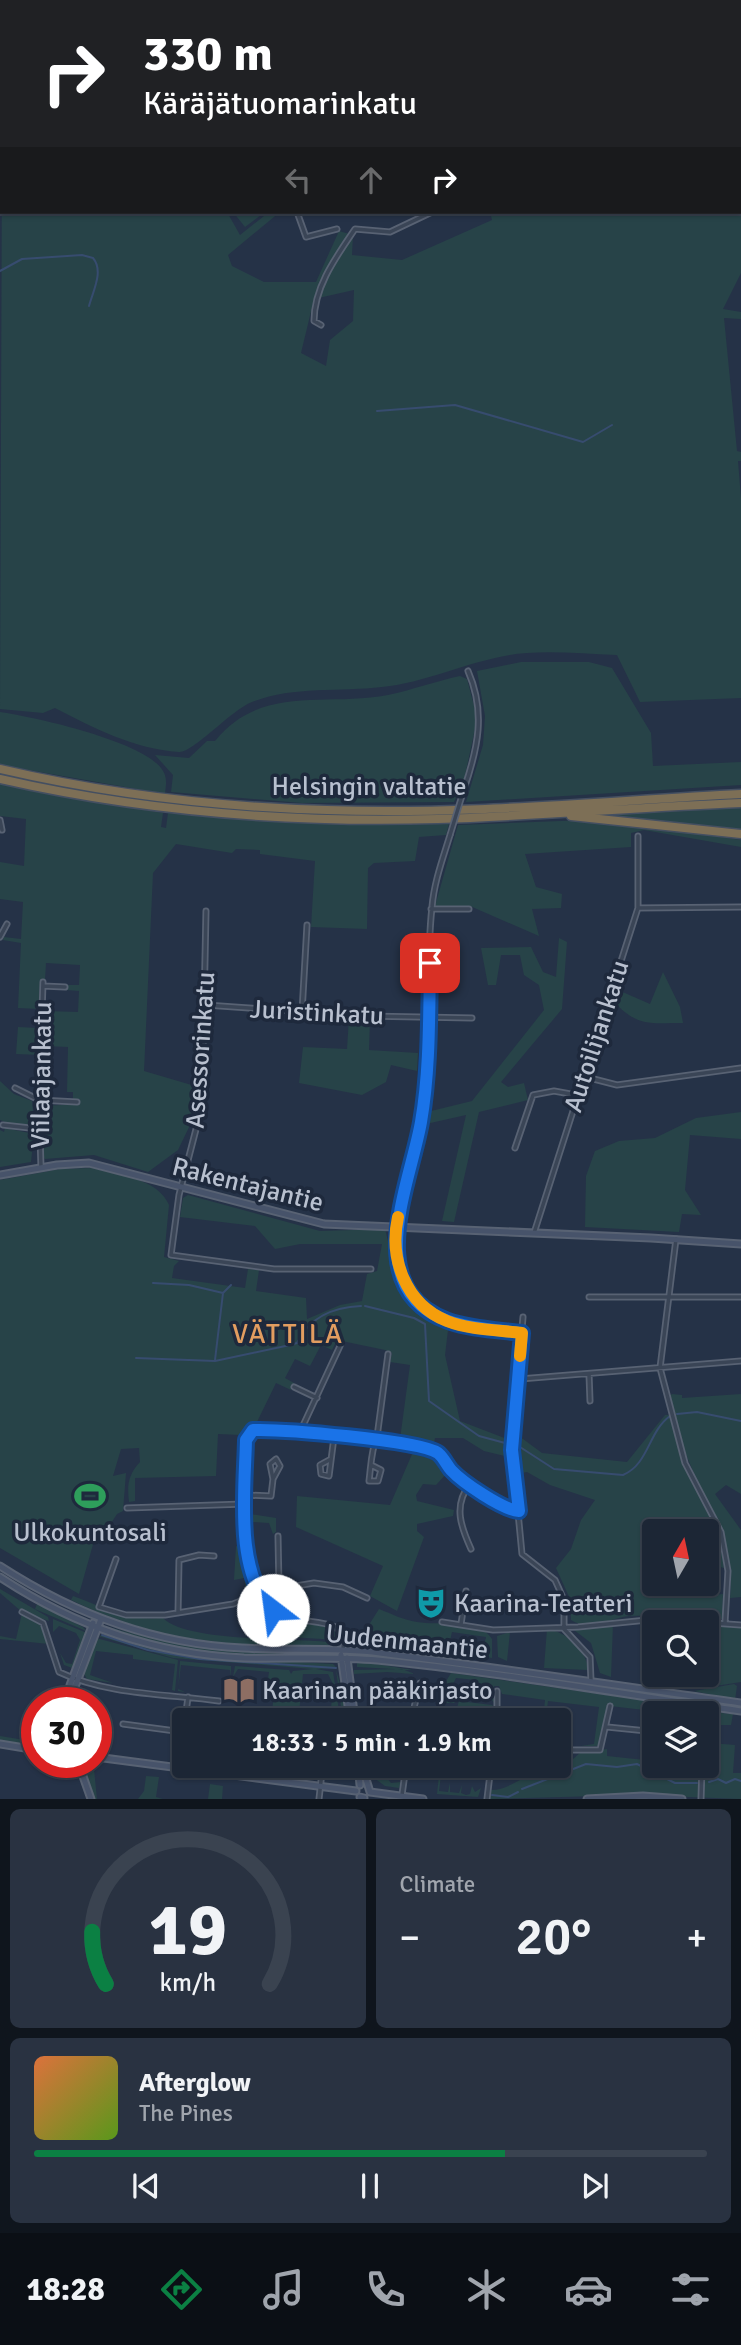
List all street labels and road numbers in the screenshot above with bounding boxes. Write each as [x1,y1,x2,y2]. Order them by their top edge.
street label: Helsingin valtatie [272,771,466,803]
street label: Autoilijankatu [557,956,637,1116]
street label: Asessorinkatu [180,971,222,1130]
street label: Juristinkatu [249,994,385,1032]
street label: Viilaajankatu [25,1001,59,1149]
street label: Rakentajantie [169,1151,327,1219]
street label: Uudenmaantie [324,1618,490,1666]

